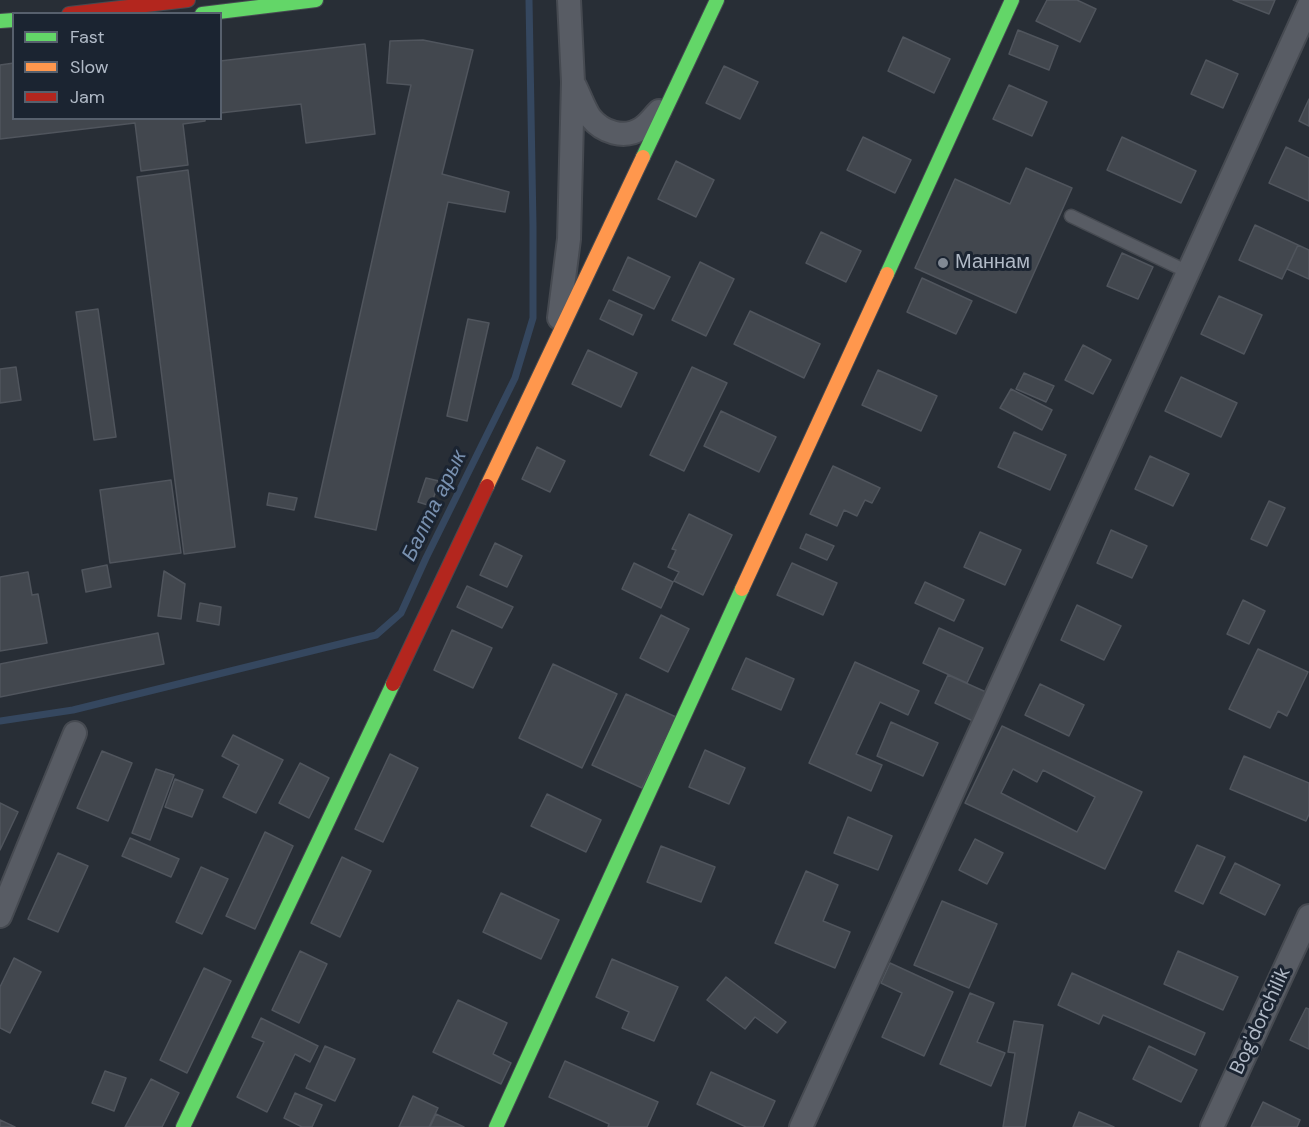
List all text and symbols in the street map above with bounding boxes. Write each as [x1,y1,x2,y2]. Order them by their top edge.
legend [12,12,222,120]
text: Fast [70,25,105,49]
text: Slow [70,55,109,79]
text: Jam [70,85,105,109]
place label: Маннам [955,251,1030,275]
marker: Маннам [936,256,950,270]
water label: Балта арык [397,446,473,566]
street label: Bog'dorchilik [1226,964,1296,1078]

